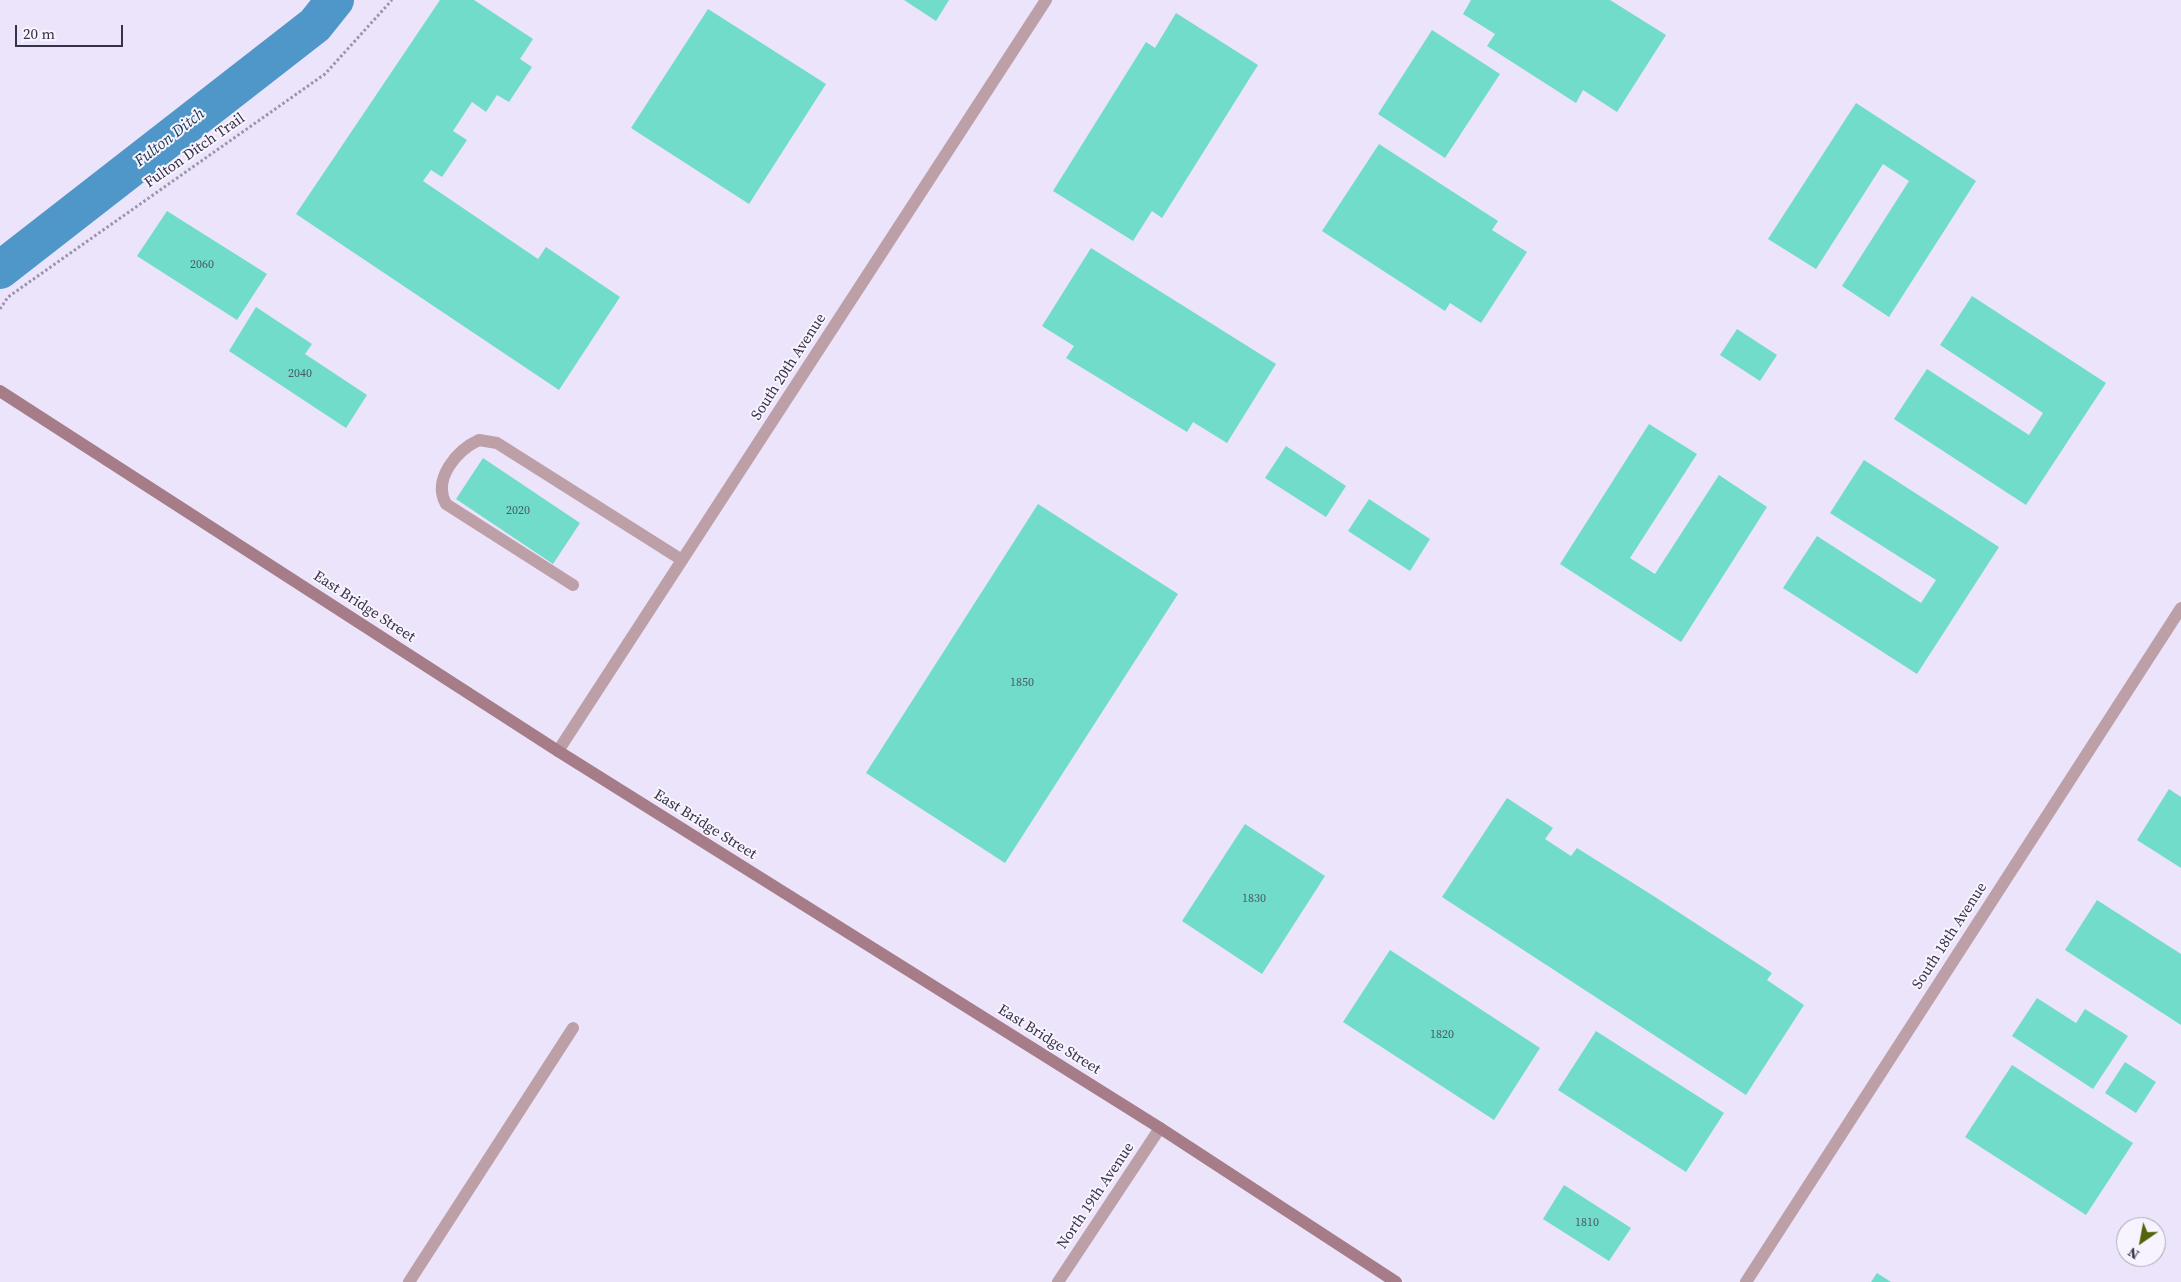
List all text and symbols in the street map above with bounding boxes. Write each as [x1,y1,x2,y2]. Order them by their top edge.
scale bar [18,15,125,47]
text: 20 m [23,23,55,44]
water label: Fulton Ditch [131,105,209,171]
street label: Fulton Ditch Trail [141,110,249,192]
house number: 2060 [190,258,214,272]
street label: South 20th Avenue [748,310,830,424]
house number: 2040 [288,367,312,381]
house number: 2020 [506,504,530,518]
street label: East Bridge Street [310,567,418,647]
house number: 1850 [1010,676,1034,690]
street label: East Bridge Street [650,786,760,864]
street label: South 18th Avenue [1909,879,1991,993]
house number: 1830 [1242,892,1266,906]
street label: East Bridge Street [994,1001,1104,1079]
house number: 1820 [1430,1028,1454,1042]
street label: North 19th Avenue [1054,1139,1138,1253]
house number: 1810 [1575,1216,1599,1230]
north arrow [2116,1217,2166,1267]
text: N [2124,1243,2143,1265]

